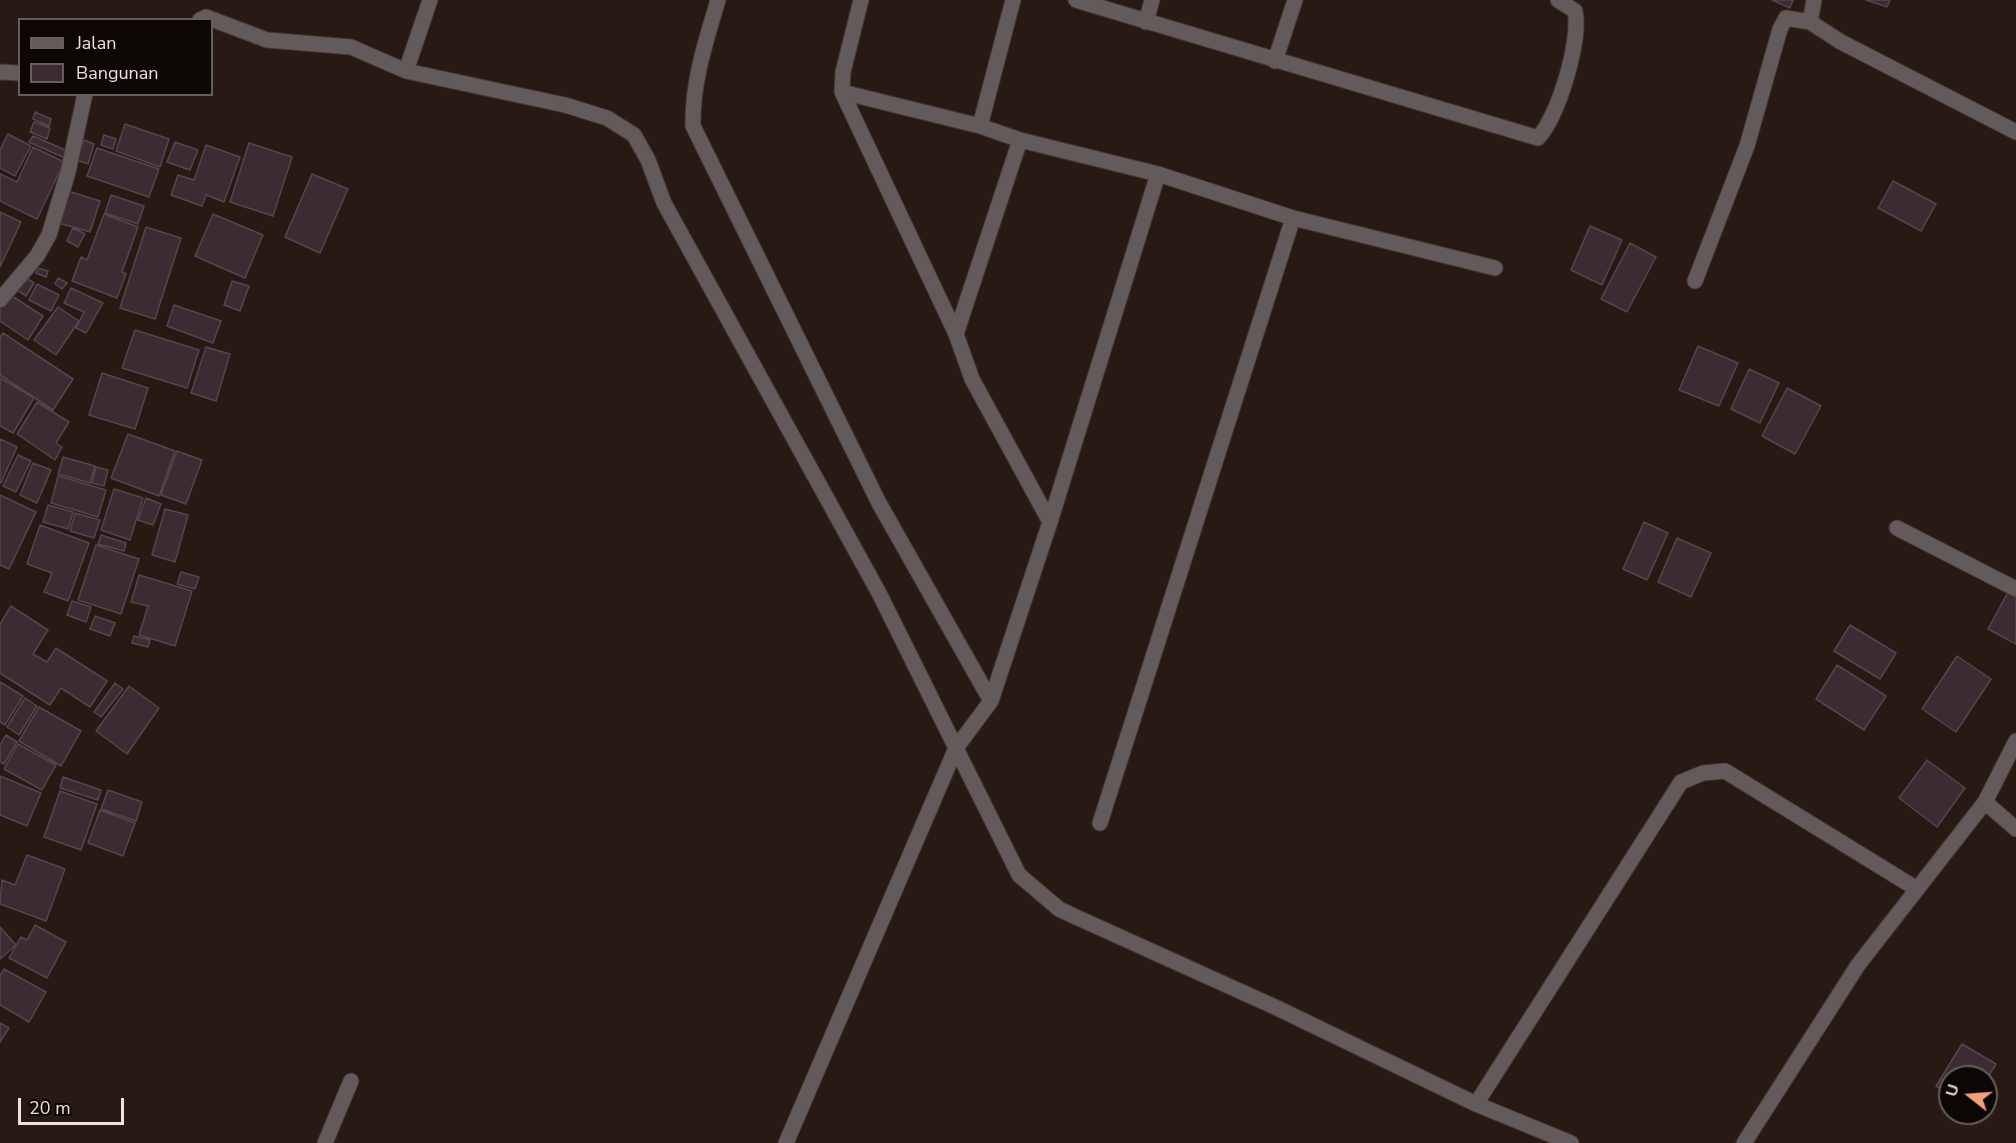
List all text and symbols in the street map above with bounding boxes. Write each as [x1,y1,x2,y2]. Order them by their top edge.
legend [18,18,213,96]
text: Jalan [76,31,116,55]
text: Bangunan [76,61,159,85]
north arrow [1938,1065,1998,1125]
text: U [1940,1081,1965,1099]
scale bar [21,1086,128,1124]
text: 20 m [29,1096,71,1120]

